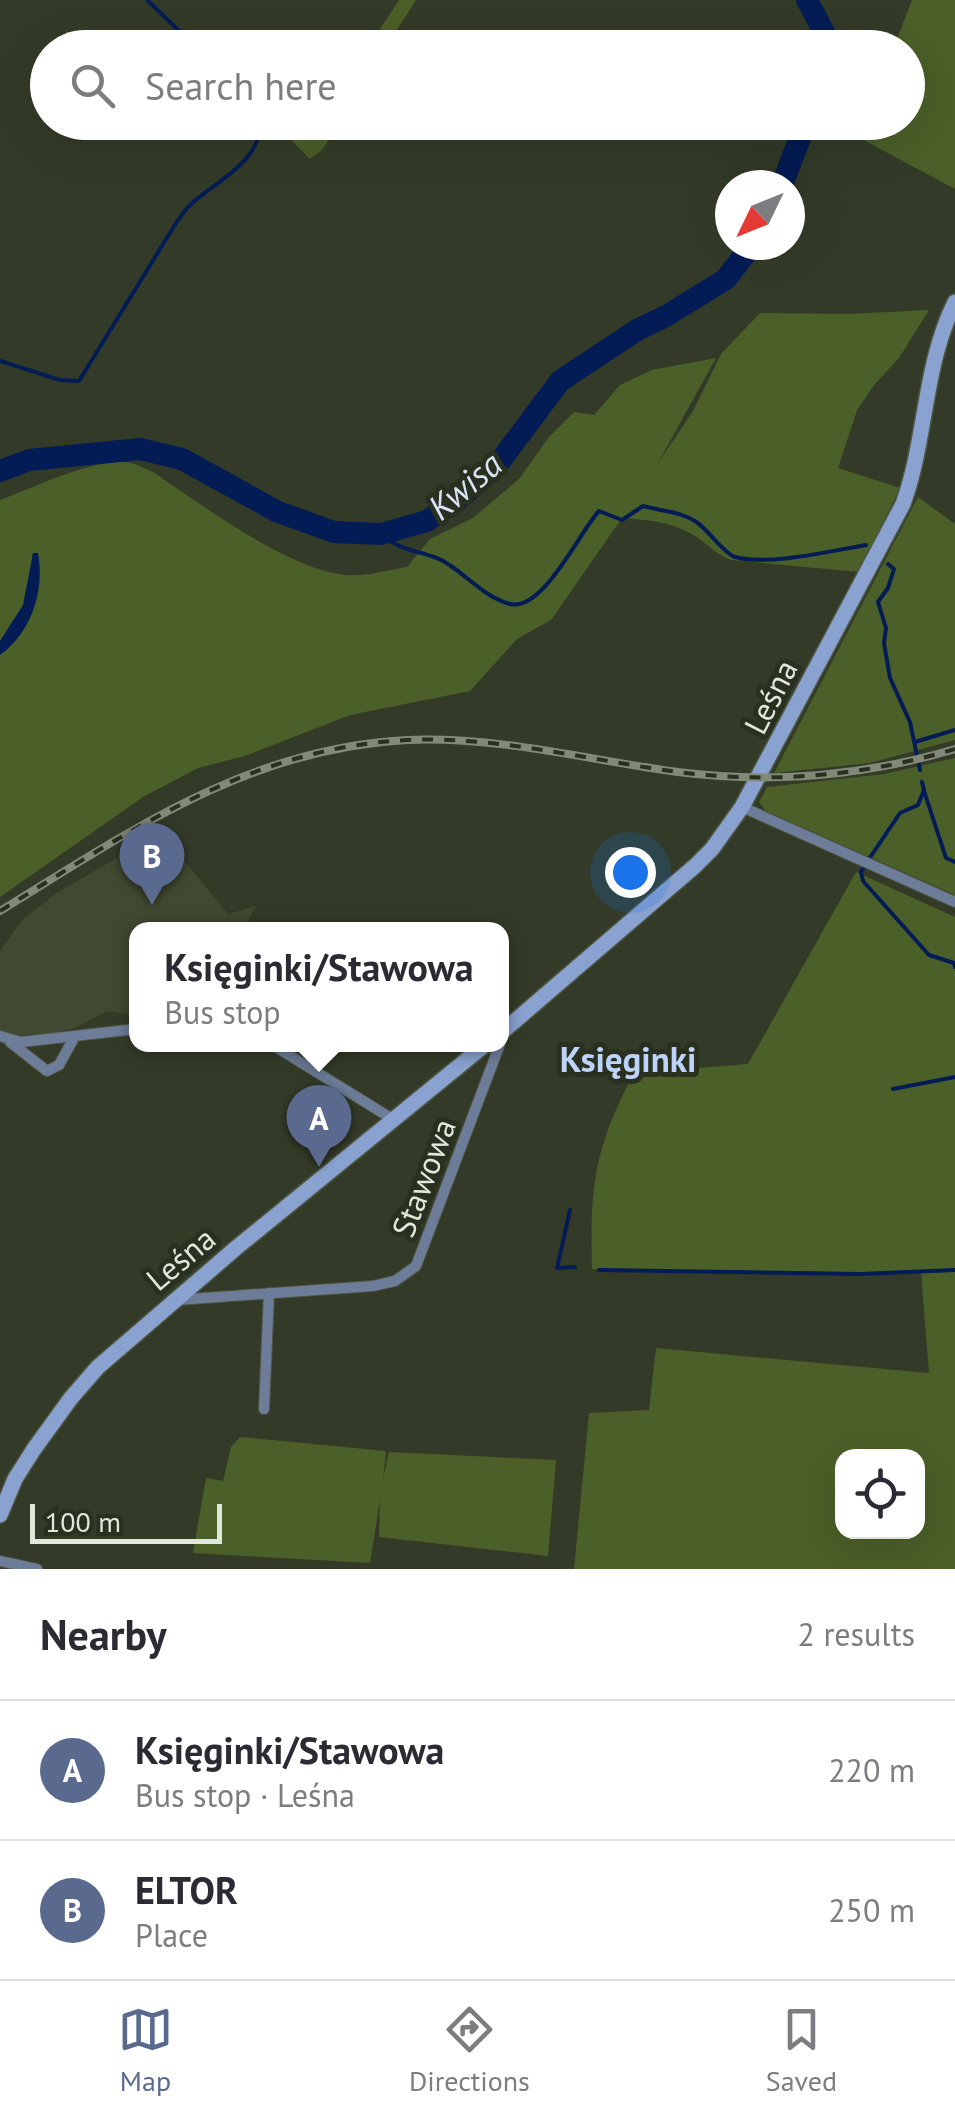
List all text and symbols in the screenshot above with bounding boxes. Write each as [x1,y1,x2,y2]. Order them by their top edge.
search box [30,30,925,140]
icon: search [65,58,120,113]
text: Search here [145,61,337,110]
north arrow [715,170,805,260]
water label: Kwisa [418,441,511,530]
street label: Leśna [734,652,806,741]
pin: B [120,822,184,905]
your location [605,847,656,898]
popup [129,922,509,1052]
text: Księginki/Stawowa [164,942,474,991]
text: Bus stop [164,991,281,1033]
district label: Księginki [560,1036,696,1082]
pin: A [286,1084,352,1167]
street label: Stawowa [381,1113,465,1243]
street label: Leśna [137,1217,224,1299]
map controls [835,1449,925,1539]
button: locate [835,1449,925,1539]
scale bar [30,1499,222,1544]
text: 100 m [45,1503,121,1540]
text: Nearby [40,1607,167,1662]
text: 2 results [797,1613,915,1655]
text: Księginki/Stawowa [135,1725,444,1774]
text: A [63,1749,82,1791]
text: 220 m [828,1749,915,1791]
text: Bus stop · Leśna [135,1774,355,1816]
text: ELTOR [135,1865,238,1914]
text: B [63,1889,82,1931]
text: 250 m [828,1889,915,1931]
text: Place [135,1914,208,1956]
tab: Map [118,2002,173,2099]
tab: Directions [409,2002,530,2099]
tab: Saved [766,2002,837,2099]

